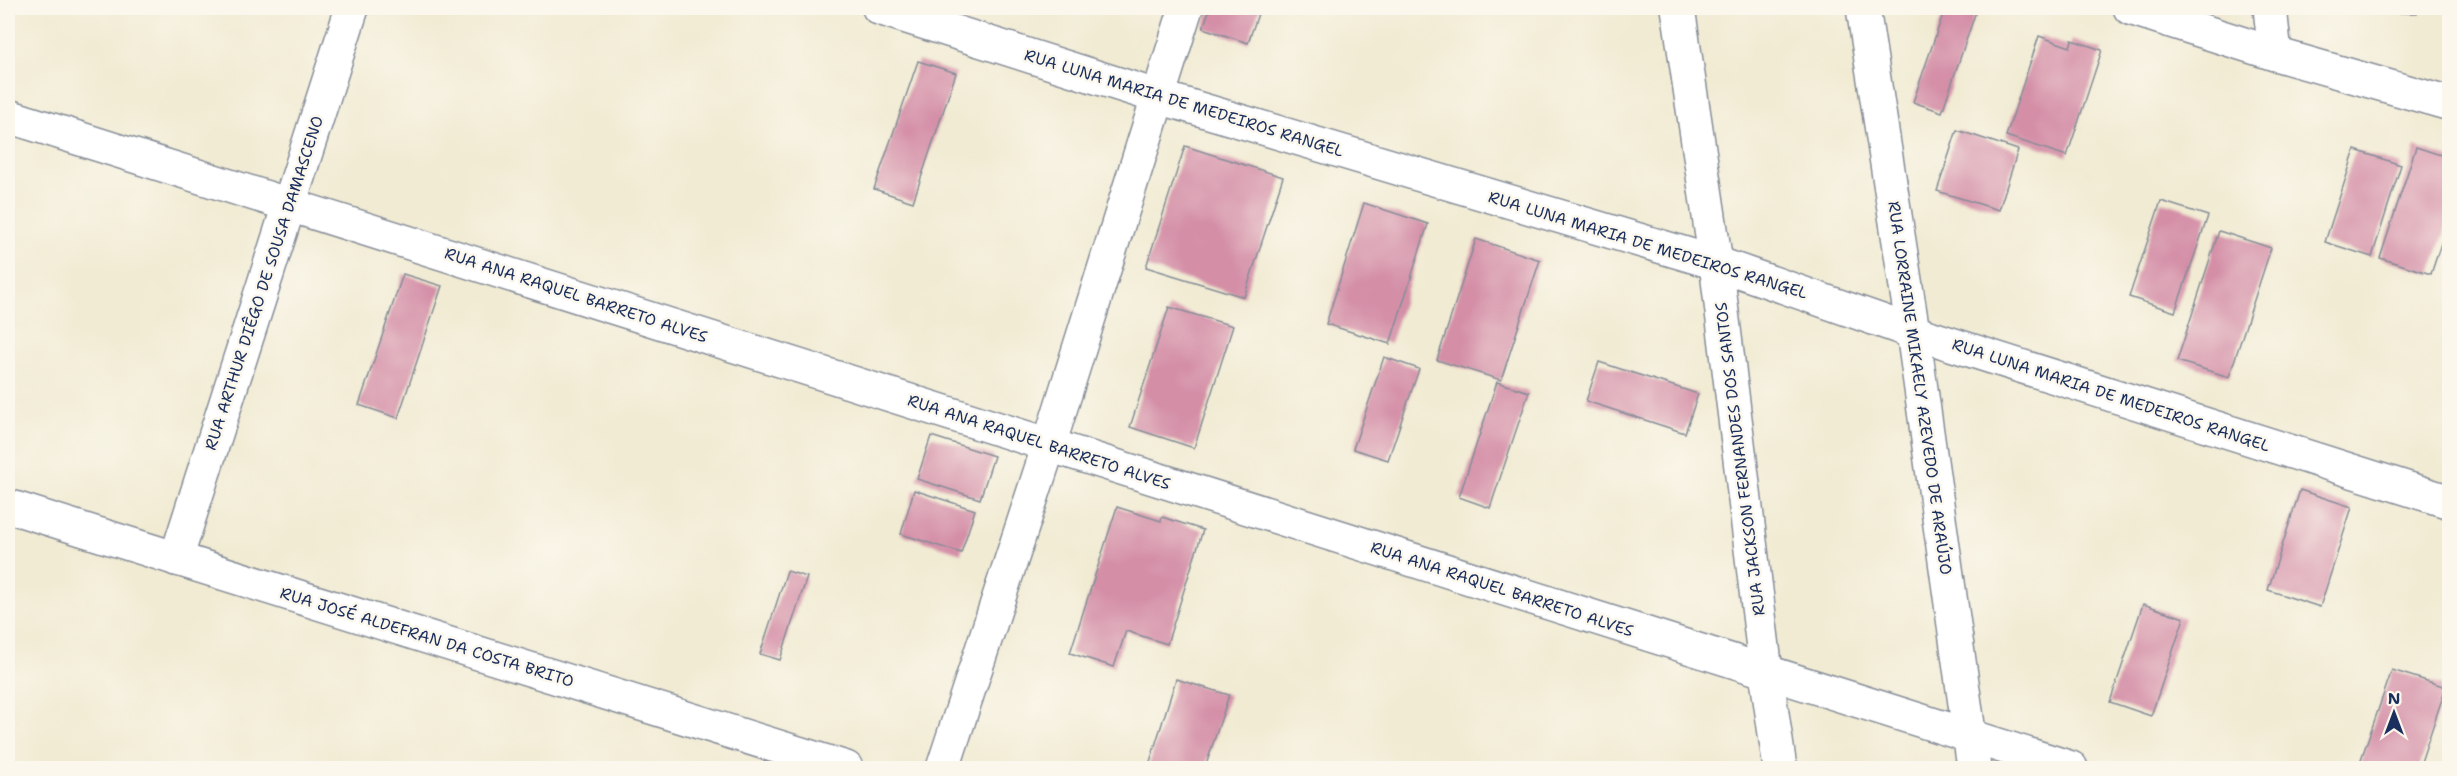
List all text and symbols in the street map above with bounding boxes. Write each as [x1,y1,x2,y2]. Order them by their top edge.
street label: RUA LUNA MARIA DE MEDEIROS RANGEL [1022,44,1346,162]
street label: RUA ARTHUR DIÊGO DE SOUSA DAMASCENO [200,113,328,453]
street label: RUA LUNA MARIA DE MEDEIROS RANGEL [1486,186,1810,304]
street label: RUA LORRAINE MIKAELY AZEVEDO DE ARAÚJO [1883,200,1957,576]
street label: RUA ANA RAQUEL BARRETO ALVES [442,242,710,348]
street label: RUA JACKSON FERNANDES DOS SANTOS [1710,301,1770,617]
street label: RUA LUNA MARIA DE MEDEIROS RANGEL [1949,334,2273,456]
street label: RUA ANA RAQUEL BARRETO ALVES [905,389,1173,495]
street label: RUA ANA RAQUEL BARRETO ALVES [1368,536,1636,642]
street label: RUA JOSÉ ALDEFRAN DA COSTA BRITO [278,582,576,692]
north arrow [2364,683,2424,743]
text: N [2388,688,2400,709]

